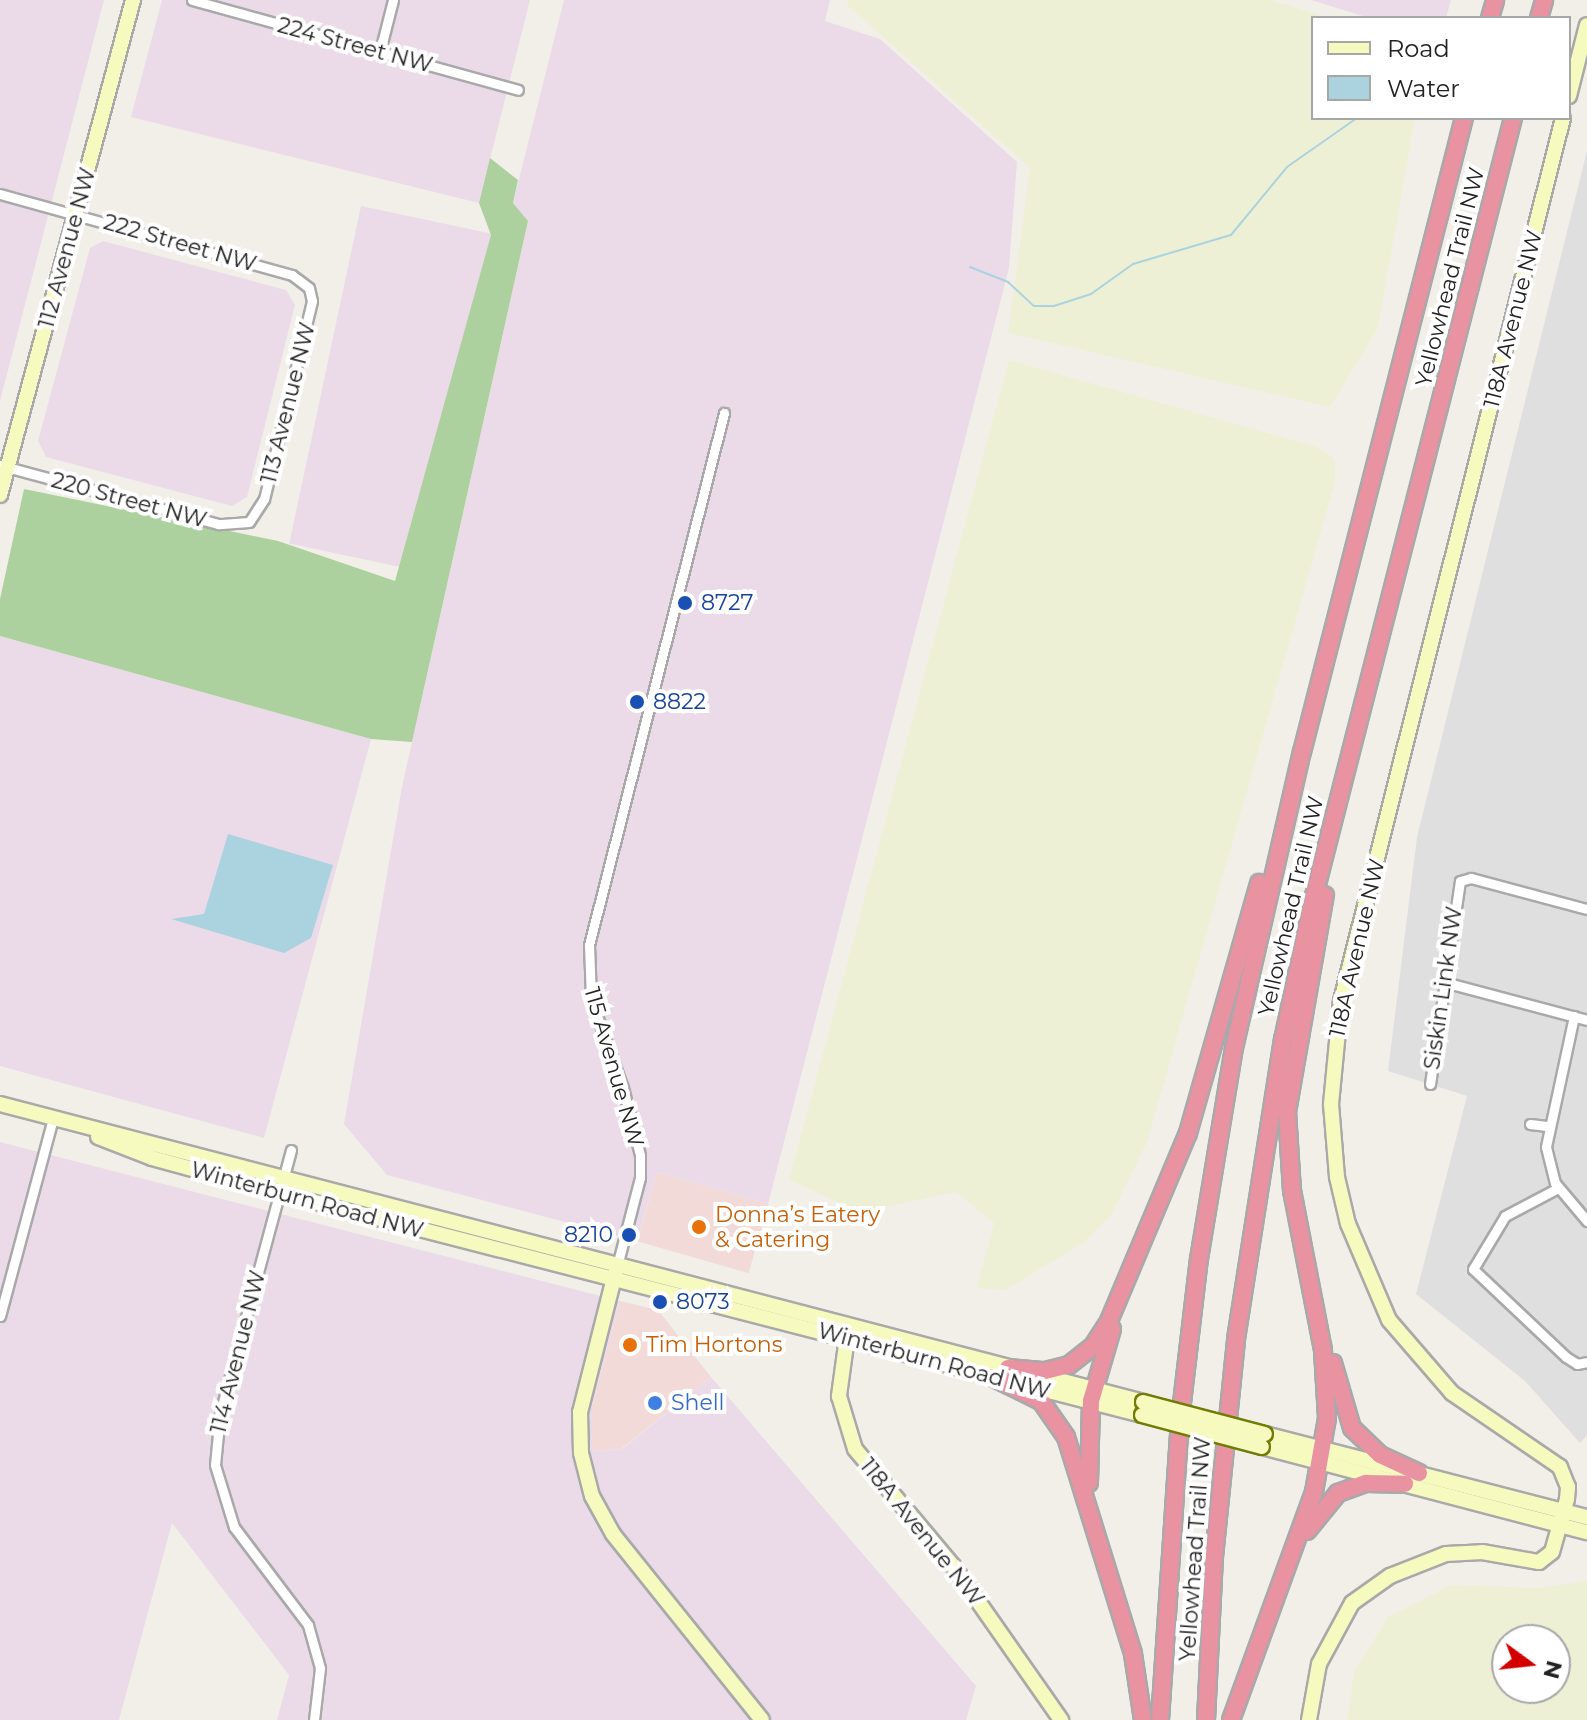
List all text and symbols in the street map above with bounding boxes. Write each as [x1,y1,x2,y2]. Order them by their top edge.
street label: 224 Street NW [275,12,435,78]
legend [1311,16,1571,120]
text: Road [1387,34,1450,63]
text: Water [1387,74,1460,103]
street label: 112 Avenue NW [33,165,101,331]
street label: Yellowhead Trail NW [1410,165,1490,389]
street label: 222 Street NW [101,209,259,277]
street label: 118A Avenue NW [1478,227,1548,411]
street label: 113 Avenue NW [255,320,321,486]
street label: 220 Street NW [49,467,209,533]
place label: 8727 [701,590,753,616]
marker: 8727 [676,594,694,612]
place label: 8822 [653,689,706,715]
marker: 8822 [628,693,646,711]
street label: Yellowhead Trail NW [1253,793,1329,1019]
street label: 118A Avenue NW [1324,856,1390,1040]
street label: Siskin Link NW [1418,905,1468,1071]
street label: 115 Avenue NW [579,984,649,1150]
street label: Winterburn Road NW [188,1156,426,1244]
place label: Donna’s Eatery & Catering [715,1201,880,1252]
marker: Donna’s Eatery & Catering [690,1218,708,1236]
place label: 8210 [564,1222,613,1248]
marker: 8210 [620,1226,638,1244]
street label: 114 Avenue NW [205,1268,271,1436]
place label: 8073 [676,1289,730,1315]
marker: 8073 [651,1293,669,1311]
street label: Winterburn Road NW [815,1317,1053,1405]
place label: Tim Hortons [646,1332,782,1358]
marker: Tim Hortons [621,1336,639,1354]
place label: Shell [671,1390,725,1416]
marker: Shell [646,1394,664,1412]
street label: Yellowhead Trail NW [1174,1436,1216,1662]
street label: 118A Avenue NW [854,1453,990,1611]
north arrow [1491,1624,1571,1704]
text: N [1537,1658,1568,1682]

